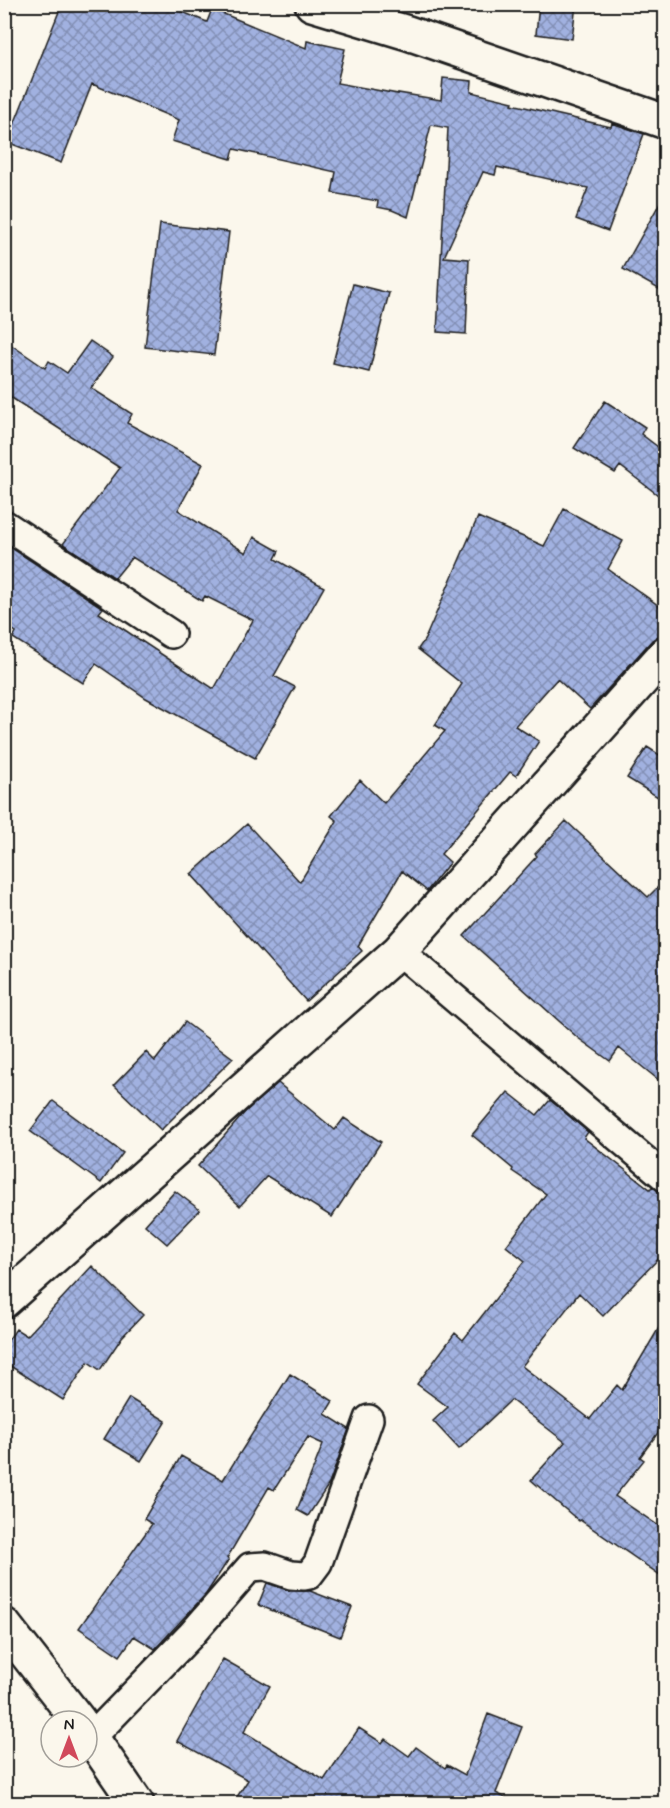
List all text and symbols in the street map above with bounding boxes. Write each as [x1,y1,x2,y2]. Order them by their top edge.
north arrow [39,1709,99,1769]
text: N [64,1715,74,1736]

